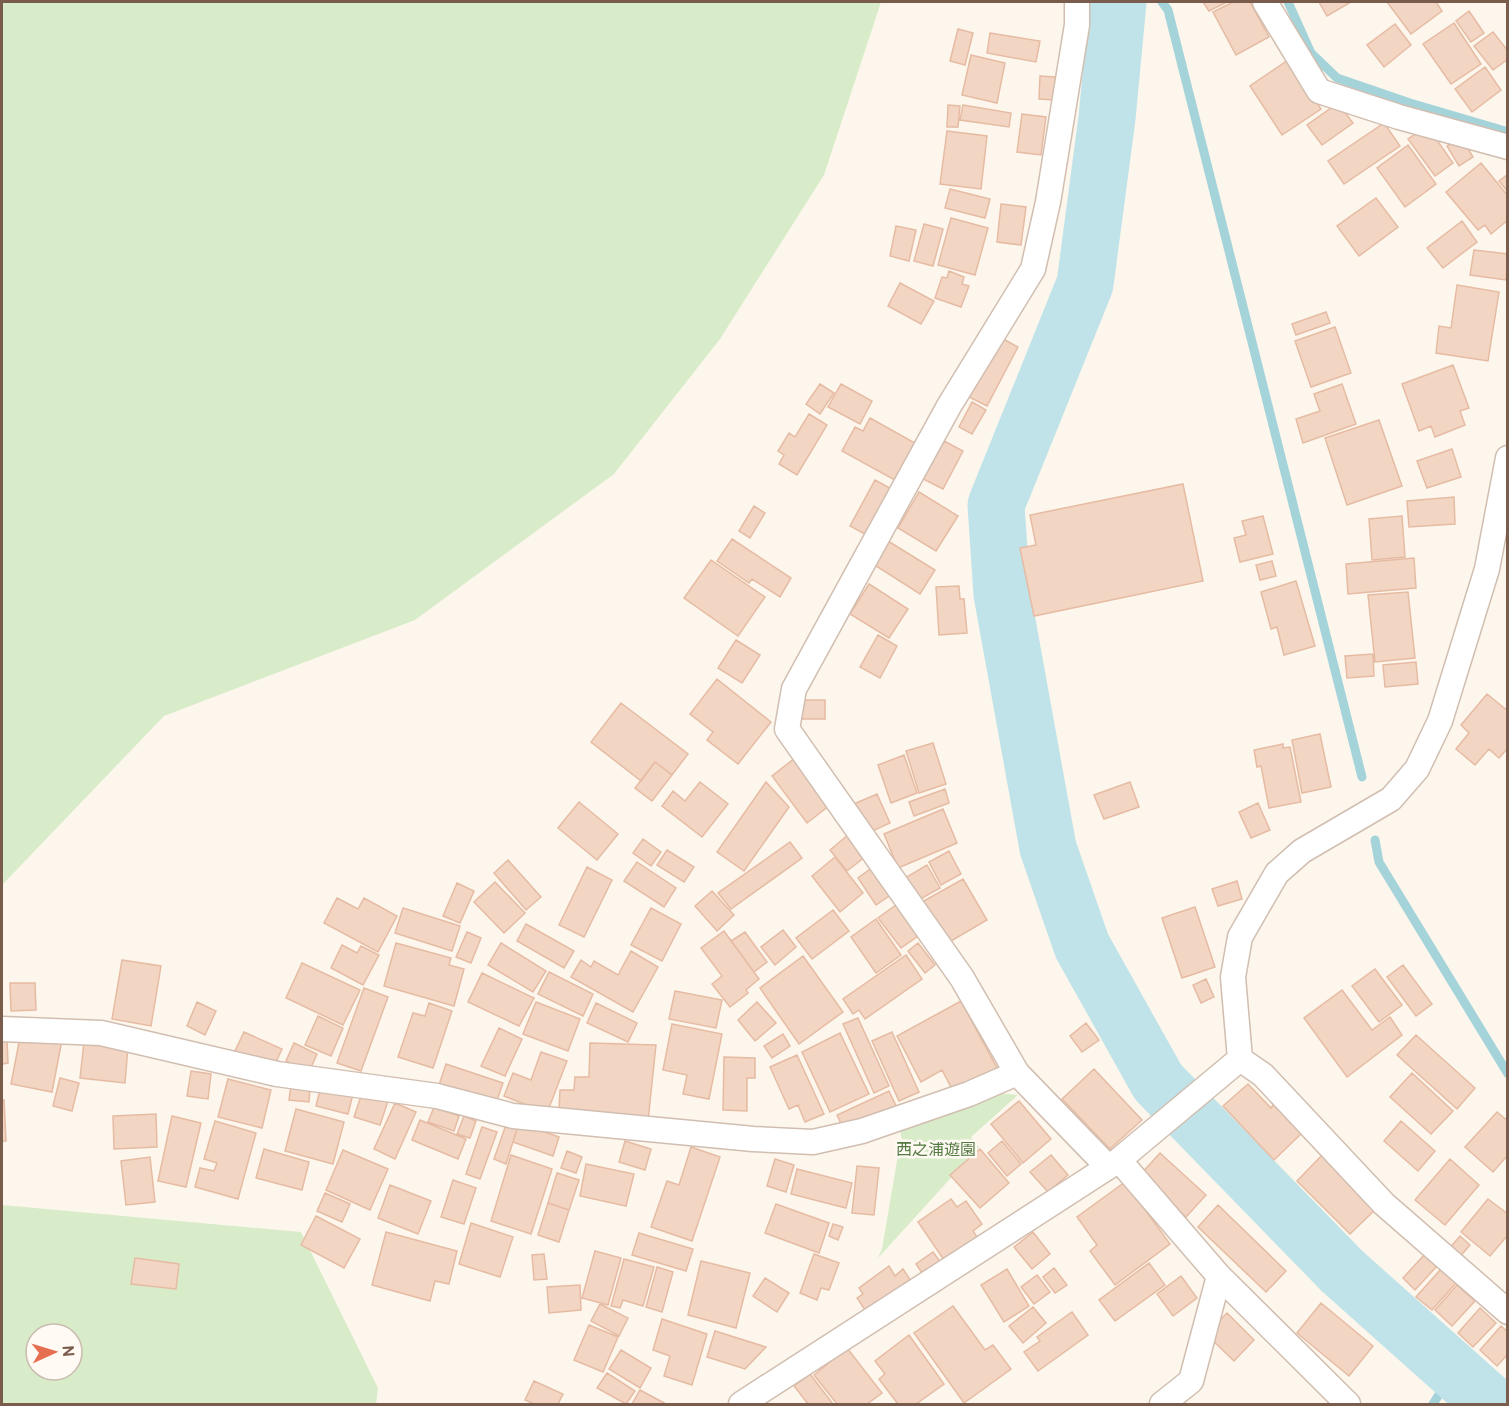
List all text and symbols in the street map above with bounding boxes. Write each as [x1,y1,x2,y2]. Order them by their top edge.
park label: 西之浦遊園 [896,1141,976,1161]
north arrow [24,1322,84,1382]
text: N [57,1345,77,1358]

